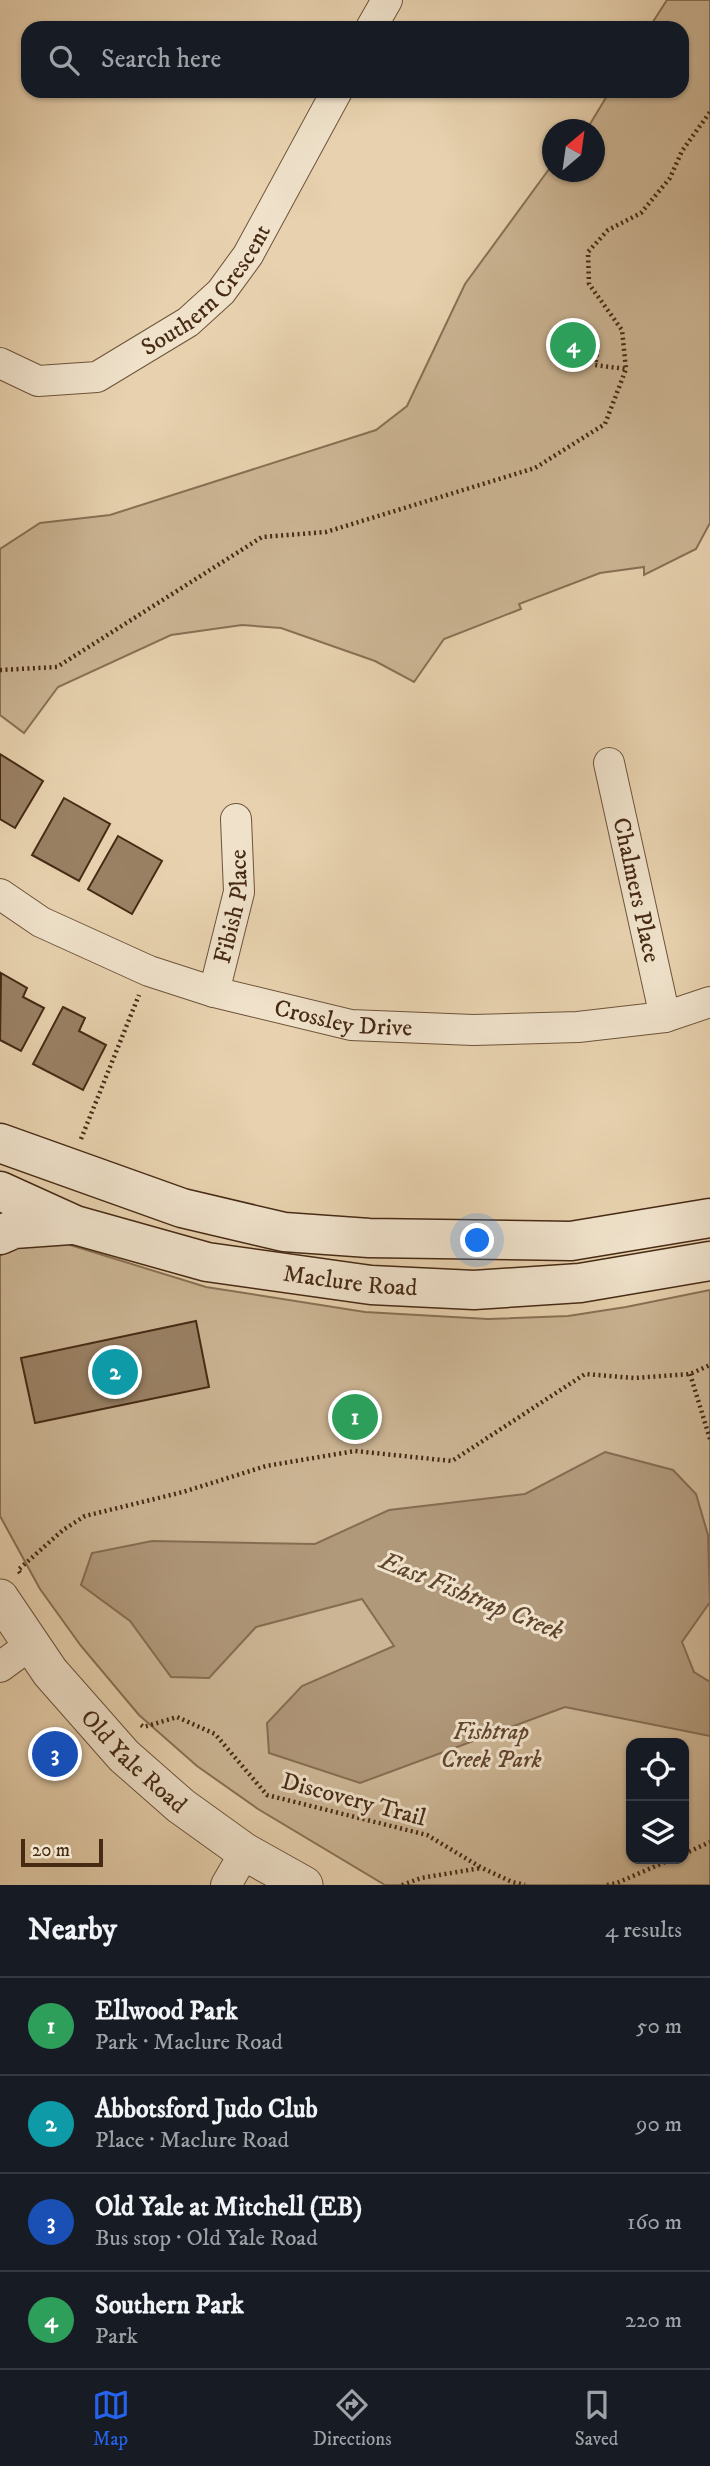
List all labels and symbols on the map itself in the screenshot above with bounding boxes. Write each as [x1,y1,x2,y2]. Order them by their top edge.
north arrow [542,119,605,182]
street label: Southern Crescent [136,219,278,363]
pin: 4 [550,319,596,371]
street label: Chalmers Place [605,815,667,965]
street label: Fibish Place [208,849,256,967]
street label: Crossley Drive [271,993,413,1043]
your location [460,1223,494,1257]
street label: Maclure Road [281,1259,418,1303]
pin: 2 [92,1346,138,1398]
pin: 1 [332,1391,378,1443]
water label: East Fishtrap Creek [373,1544,568,1648]
street label: Old Yale Road [74,1703,193,1820]
park label: Fishtrap Creek Park [441,1717,541,1775]
pin: 3 [32,1728,78,1780]
street label: Discovery Trail [278,1766,430,1834]
scale bar [21,1836,103,1868]

